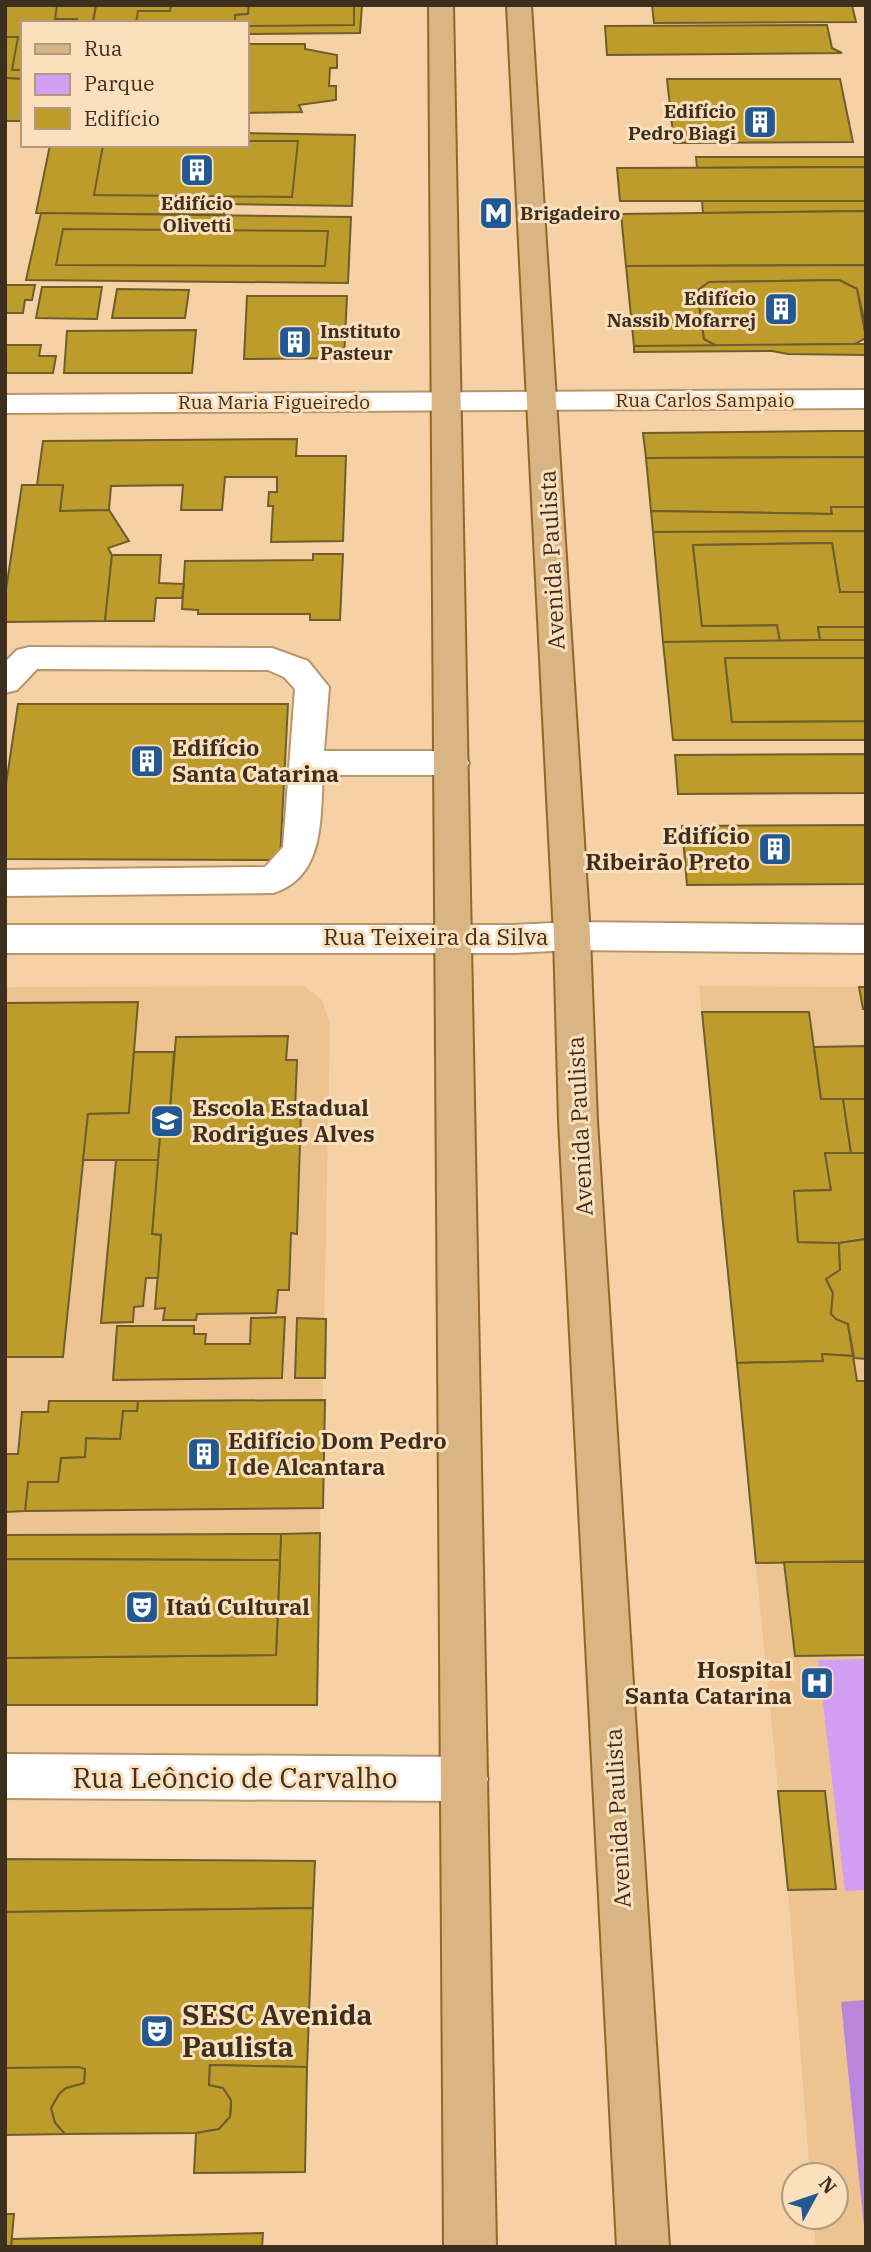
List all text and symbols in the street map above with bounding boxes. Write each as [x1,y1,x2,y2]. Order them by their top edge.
legend [21,21,248,147]
text: Rua [84,34,122,62]
text: Parque [84,69,154,97]
place label: Edifício Pedro Biagi [628,99,736,145]
building icon: Edifício Pedro Biagi [741,103,779,141]
text: Edifício [84,104,160,132]
building icon: Edifício Olivetti [178,151,216,189]
place label: Edifício Olivetti [161,191,233,237]
metro station icon: Brigadeiro [477,194,515,232]
place label: Brigadeiro [520,201,620,225]
place label: Edifício Nassib Mofarrej [607,286,756,332]
building icon: Edifício Nassib Mofarrej [762,290,800,328]
place label: Instituto Pasteur [320,319,401,365]
building icon: Instituto Pasteur [276,323,314,361]
street label: Rua Carlos Sampaio [616,388,794,412]
street label: Rua Maria Figueiredo [178,390,370,414]
street label: Avenida Paulista [531,469,571,651]
place label: Edifício Santa Catarina [172,732,339,788]
building icon: Edifício Santa Catarina [128,742,166,780]
place label: Edifício Ribeirão Preto [585,820,750,876]
building icon: Edifício Ribeirão Preto [756,830,794,868]
street label: Rua Teixeira da Silva [323,921,549,951]
street label: Avenida Paulista [559,1035,599,1217]
place label: Escola Estadual Rodrigues Alves [192,1092,375,1148]
school or university icon: Escola Estadual Rodrigues Alves [148,1102,186,1140]
place label: Edifício Dom Pedro I de Alcantara [228,1425,447,1481]
building icon: Edifício Dom Pedro I de Alcantara [185,1435,223,1473]
theatre icon: Itaú Cultural [123,1588,161,1626]
place label: Itaú Cultural [166,1591,310,1621]
place label: Hospital Santa Catarina [625,1654,792,1710]
hospital icon: Hospital Santa Catarina [798,1664,836,1702]
street label: Avenida Paulista [597,1727,637,1909]
street label: Rua Leôncio de Carvalho [72,1759,398,1796]
place label: SESC Avenida Paulista [182,1996,372,2065]
theatre icon: SESC Avenida Paulista [138,2012,176,2050]
north arrow [780,2161,850,2231]
text: N [814,2172,842,2199]

